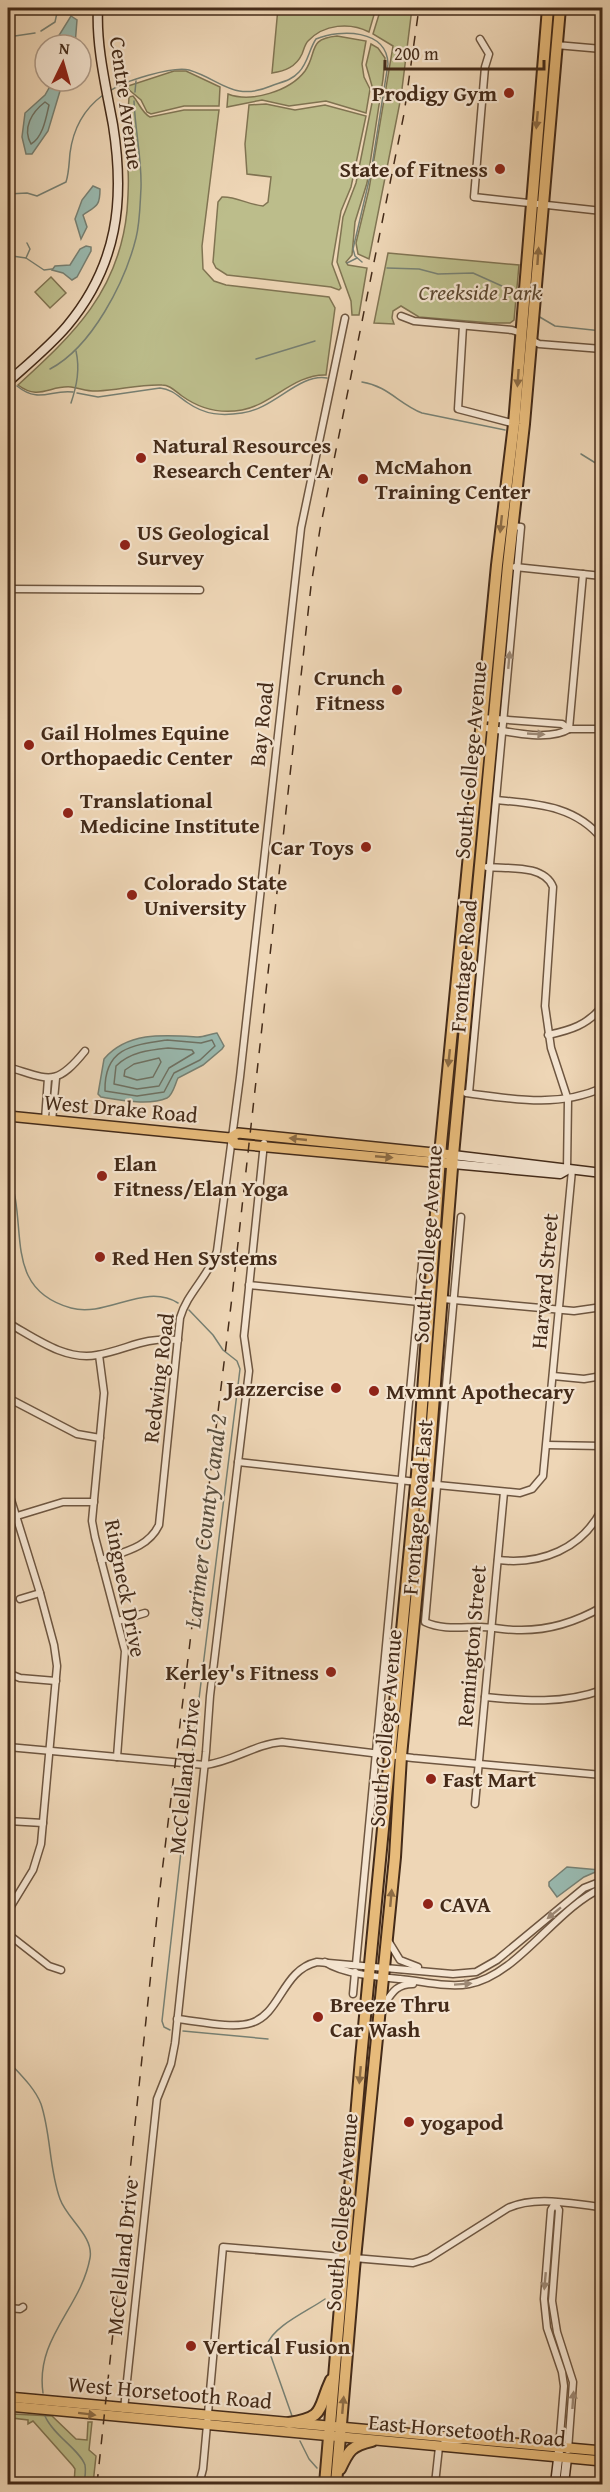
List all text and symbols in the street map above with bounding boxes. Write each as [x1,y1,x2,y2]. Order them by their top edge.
north arrow [33,33,93,93]
scale bar [385,33,544,71]
street label: Centre Avenue [102,34,152,172]
text: N [58,36,71,61]
text: 200 m [394,40,439,67]
place label: Prodigy Gym [372,77,497,109]
marker: Prodigy Gym [502,86,516,100]
one-way arrow [532,111,542,130]
place label: State of Fitness [339,153,488,185]
marker: State of Fitness [493,162,507,176]
one-way arrow [533,246,542,265]
park label: Creekside Park [419,276,542,308]
one-way arrow [513,369,522,388]
place label: Natural Resources Research Center A [153,429,331,486]
place label: McMahon Training Center [375,450,531,507]
marker: Natural Resources Research Center A [134,451,148,465]
marker: McMahon Training Center [356,472,370,486]
one-way arrow [496,514,506,533]
place label: US Geological Survey [137,516,269,573]
marker: US Geological Survey [118,538,132,552]
one-way arrow [504,651,514,670]
street label: South College Avenue [445,660,495,860]
place label: Crunch Fitness [314,661,385,718]
street label: Bay Road [241,680,281,768]
marker: Crunch Fitness [390,683,404,697]
place label: Gail Holmes Equine Orthopaedic Center [41,716,233,773]
one-way arrow [527,729,546,738]
marker: Gail Holmes Equine Orthopaedic Center [22,738,36,752]
place label: Translational Medicine Institute [80,784,260,841]
marker: Translational Medicine Institute [61,806,75,820]
place label: Car Toys [271,831,354,863]
marker: Car Toys [359,840,373,854]
place label: Colorado State University [144,866,288,923]
marker: Colorado State University [125,888,139,902]
street label: Frontage Road [441,898,485,1034]
one-way arrow [444,1049,454,1068]
street label: West Drake Road [43,1085,199,1131]
one-way arrow [288,1134,307,1144]
street label: South College Avenue [404,1144,450,1344]
place label: Elan Fitness/Elan Yoga [114,1147,289,1204]
one-way arrow [375,1152,394,1162]
marker: Elan Fitness/Elan Yoga [95,1169,109,1183]
street label: Harvard Street [522,1212,566,1350]
place label: Red Hen Systems [112,1241,278,1273]
marker: Red Hen Systems [93,1250,107,1264]
street label: Redwing Road [134,1311,182,1445]
place label: Jazzercise [222,1372,324,1404]
place label: Mvmnt Apothecary [386,1375,575,1407]
marker: Jazzercise [329,1381,343,1395]
marker: Mvmnt Apothecary [367,1384,381,1398]
water label: Larimer County Canal 2 [174,1412,235,1631]
street label: Frontage Road East [393,1418,441,1596]
street label: Ringneck Drive [97,1516,155,1660]
street label: Remington Street [448,1564,494,1728]
street label: South College Avenue [360,1628,410,1828]
place label: Kerley's Fitness [166,1656,319,1688]
marker: Kerley's Fitness [324,1665,338,1679]
street label: McClelland Drive [160,1696,208,1856]
place label: Fast Mart [443,1763,537,1795]
marker: Fast Mart [424,1772,438,1786]
place label: CAVA [440,1888,491,1920]
one-way arrow [386,1889,396,1908]
marker: CAVA [421,1897,435,1911]
one-way arrow [547,1906,562,1918]
one-way arrow [453,1979,472,1989]
place label: Breeze Thru Car Wash [330,1988,450,2045]
marker: Breeze Thru Car Wash [311,2010,325,2024]
one-way arrow [355,2065,365,2084]
place label: yogapod [420,2106,504,2138]
street label: South College Avenue [316,2112,366,2312]
marker: yogapod [402,2115,416,2129]
street label: McClelland Drive [98,2177,146,2337]
one-way arrow [540,2272,550,2291]
place label: Vertical Fusion [203,2330,351,2362]
marker: Vertical Fusion [184,2339,198,2353]
street label: West Horsetooth Road [67,2367,274,2417]
one-way arrow [568,2391,577,2410]
one-way arrow [338,2396,348,2415]
street label: East Horsetooth Road [367,2405,567,2455]
one-way arrow [77,2409,96,2419]

